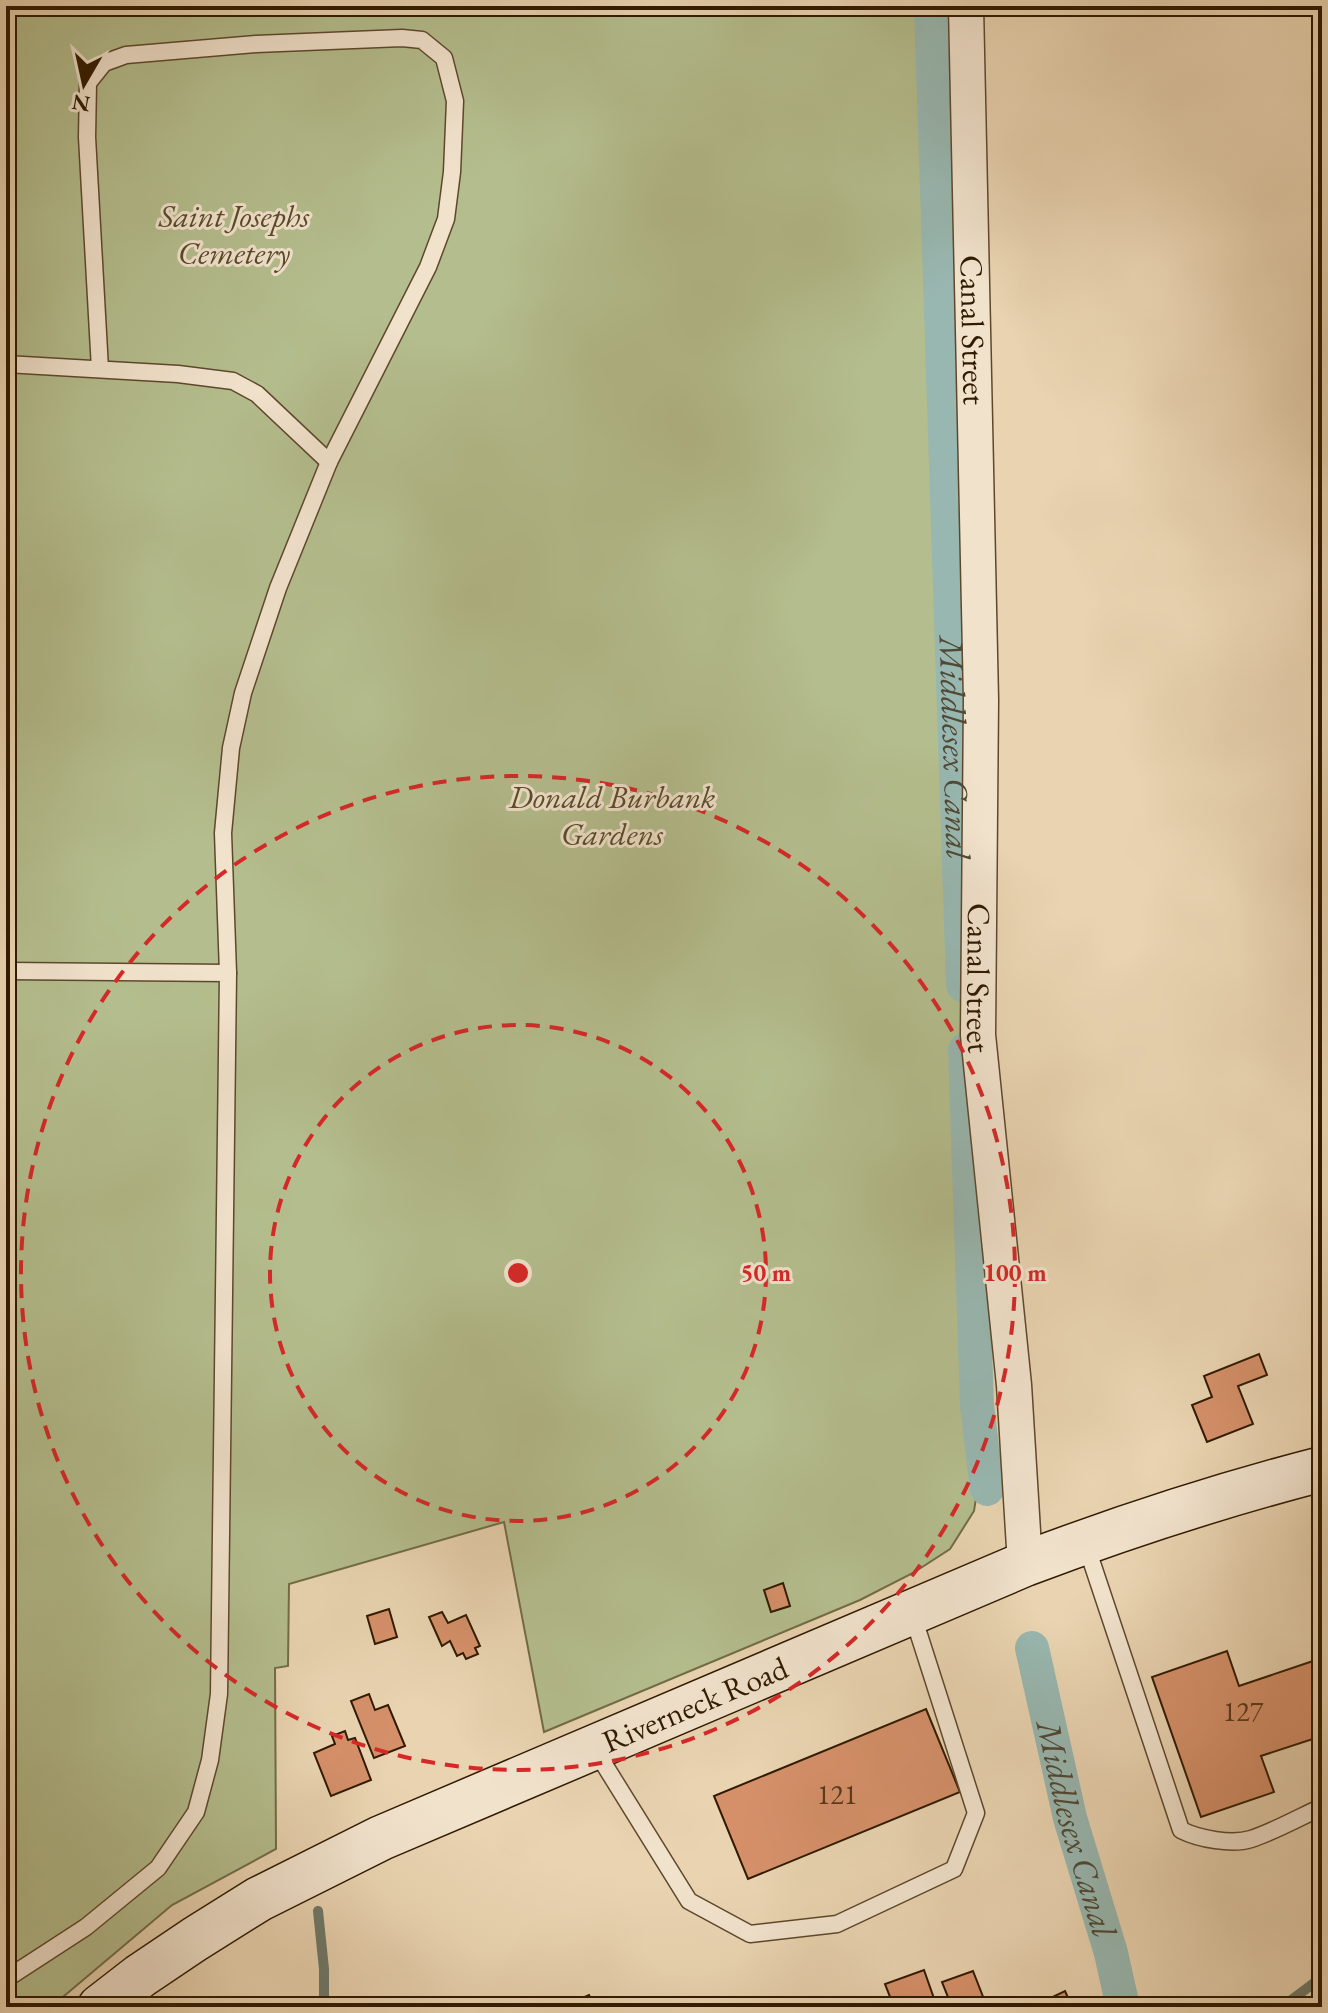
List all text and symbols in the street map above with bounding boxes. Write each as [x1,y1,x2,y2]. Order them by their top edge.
north arrow [44,44,124,124]
text: N [70,88,92,119]
park label: Saint Josephs Cemetery [158,195,310,274]
street label: Canal Street [950,255,996,405]
water label: Middlesex Canal [930,634,981,861]
park label: Donald Burbank Gardens [508,776,716,855]
street label: Canal Street [957,903,1001,1055]
text: 50 m [741,1257,791,1288]
text: 100 m [983,1257,1047,1288]
centre of rings [504,1259,532,1287]
street label: Riverneck Road [596,1646,795,1762]
house number: 127 [1223,1693,1264,1729]
water label: Middlesex Canal [1026,1714,1127,1944]
house number: 121 [817,1776,857,1812]

